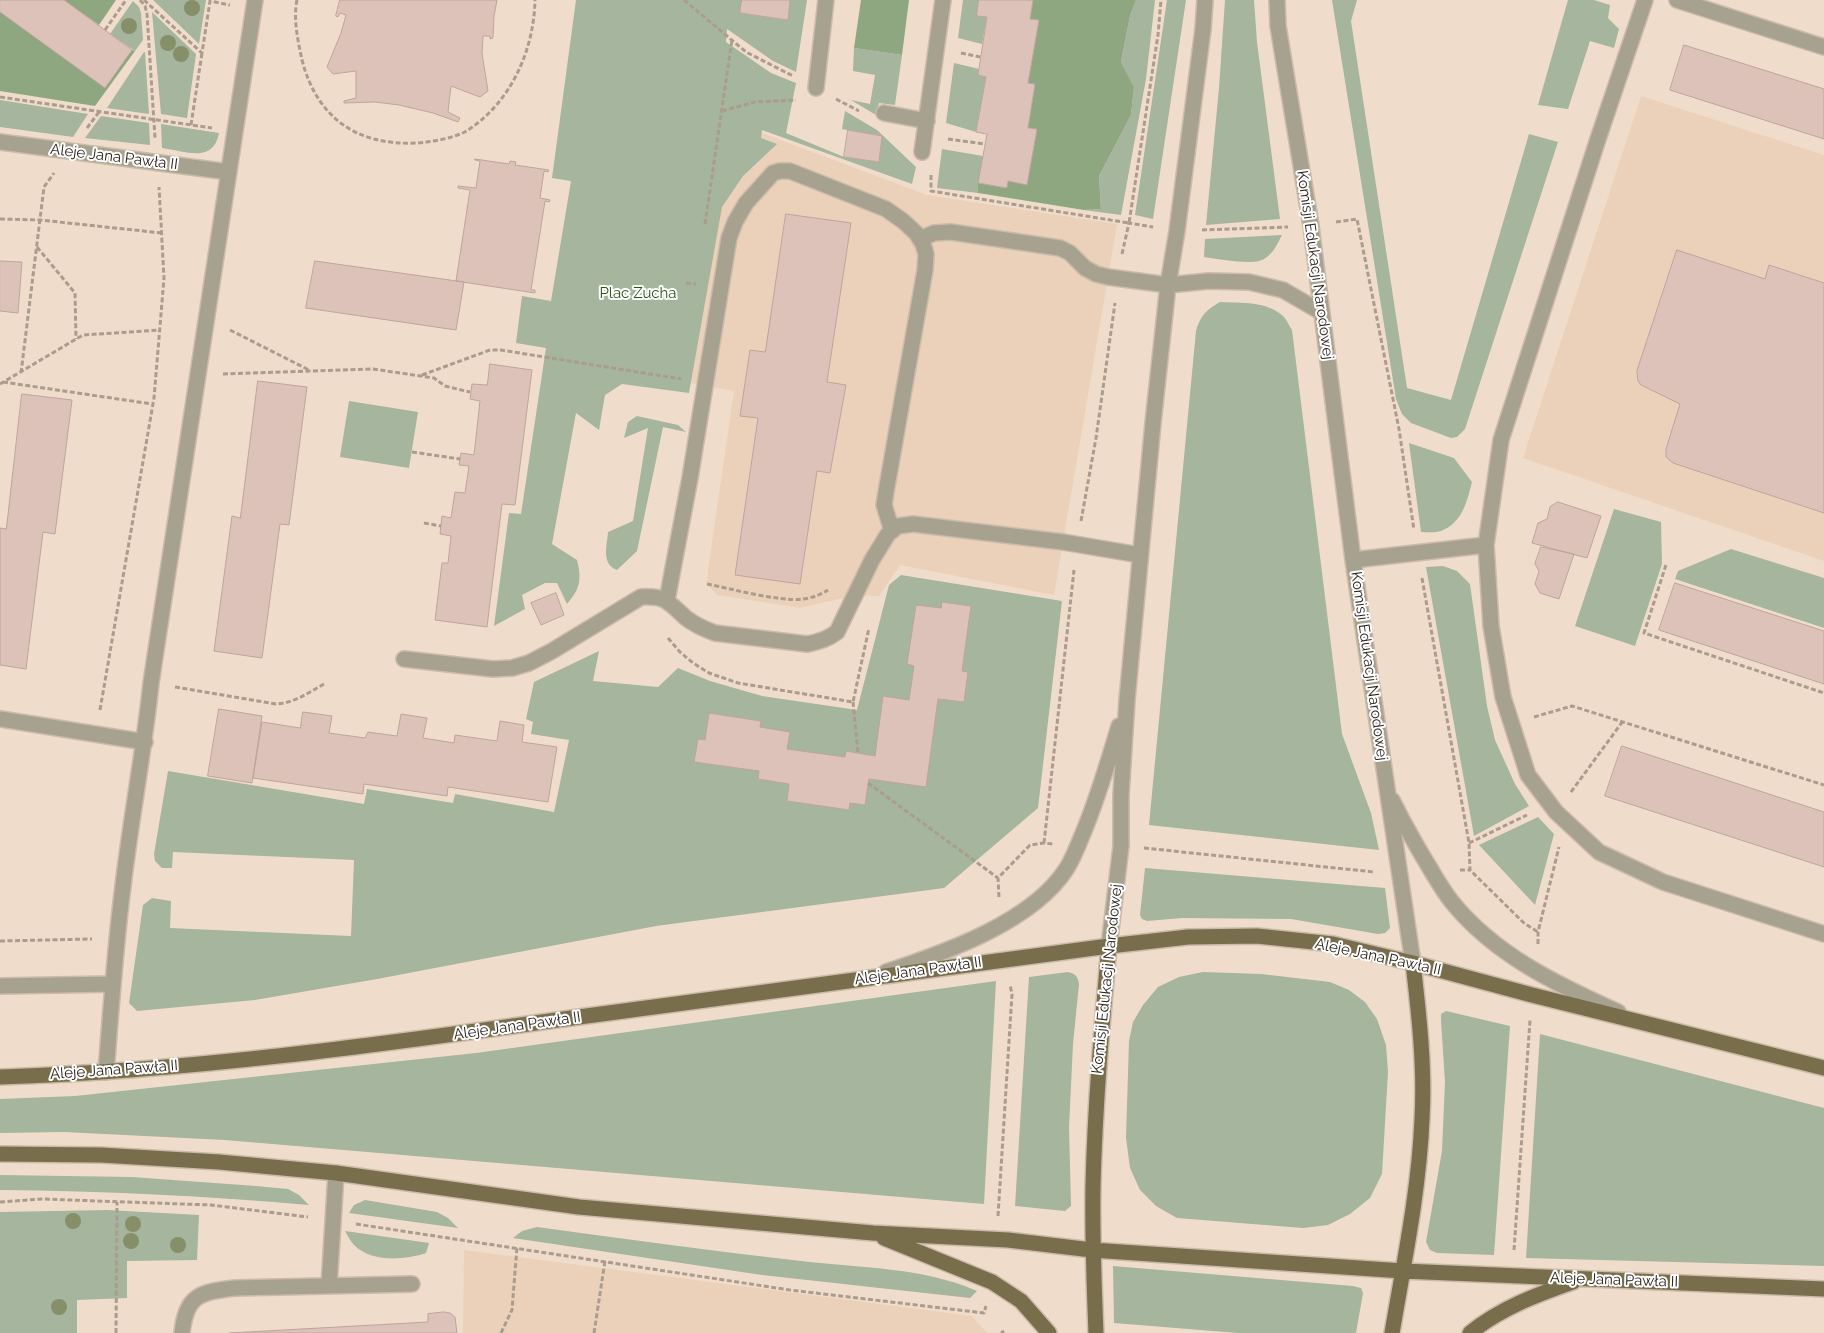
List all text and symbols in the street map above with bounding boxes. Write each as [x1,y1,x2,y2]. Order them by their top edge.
street label: Aleje Jana Pawła II [49,140,179,174]
street label: Komisji Edukacji Narodowej [1293,169,1337,361]
park label: Plac Zucha [600,284,676,302]
street label: Komisji Edukacji Narodowej [1347,570,1391,762]
street label: Komisji Edukacji Narodowej [1088,883,1126,1075]
street label: Aleje Jana Pawła II [1313,935,1443,979]
street label: Aleje Jana Pawła II [853,953,983,989]
street label: Aleje Jana Pawła II [452,1008,582,1044]
street label: Aleje Jana Pawła II [49,1057,179,1083]
street label: Aleje Jana Pawła II [1550,1269,1678,1291]

